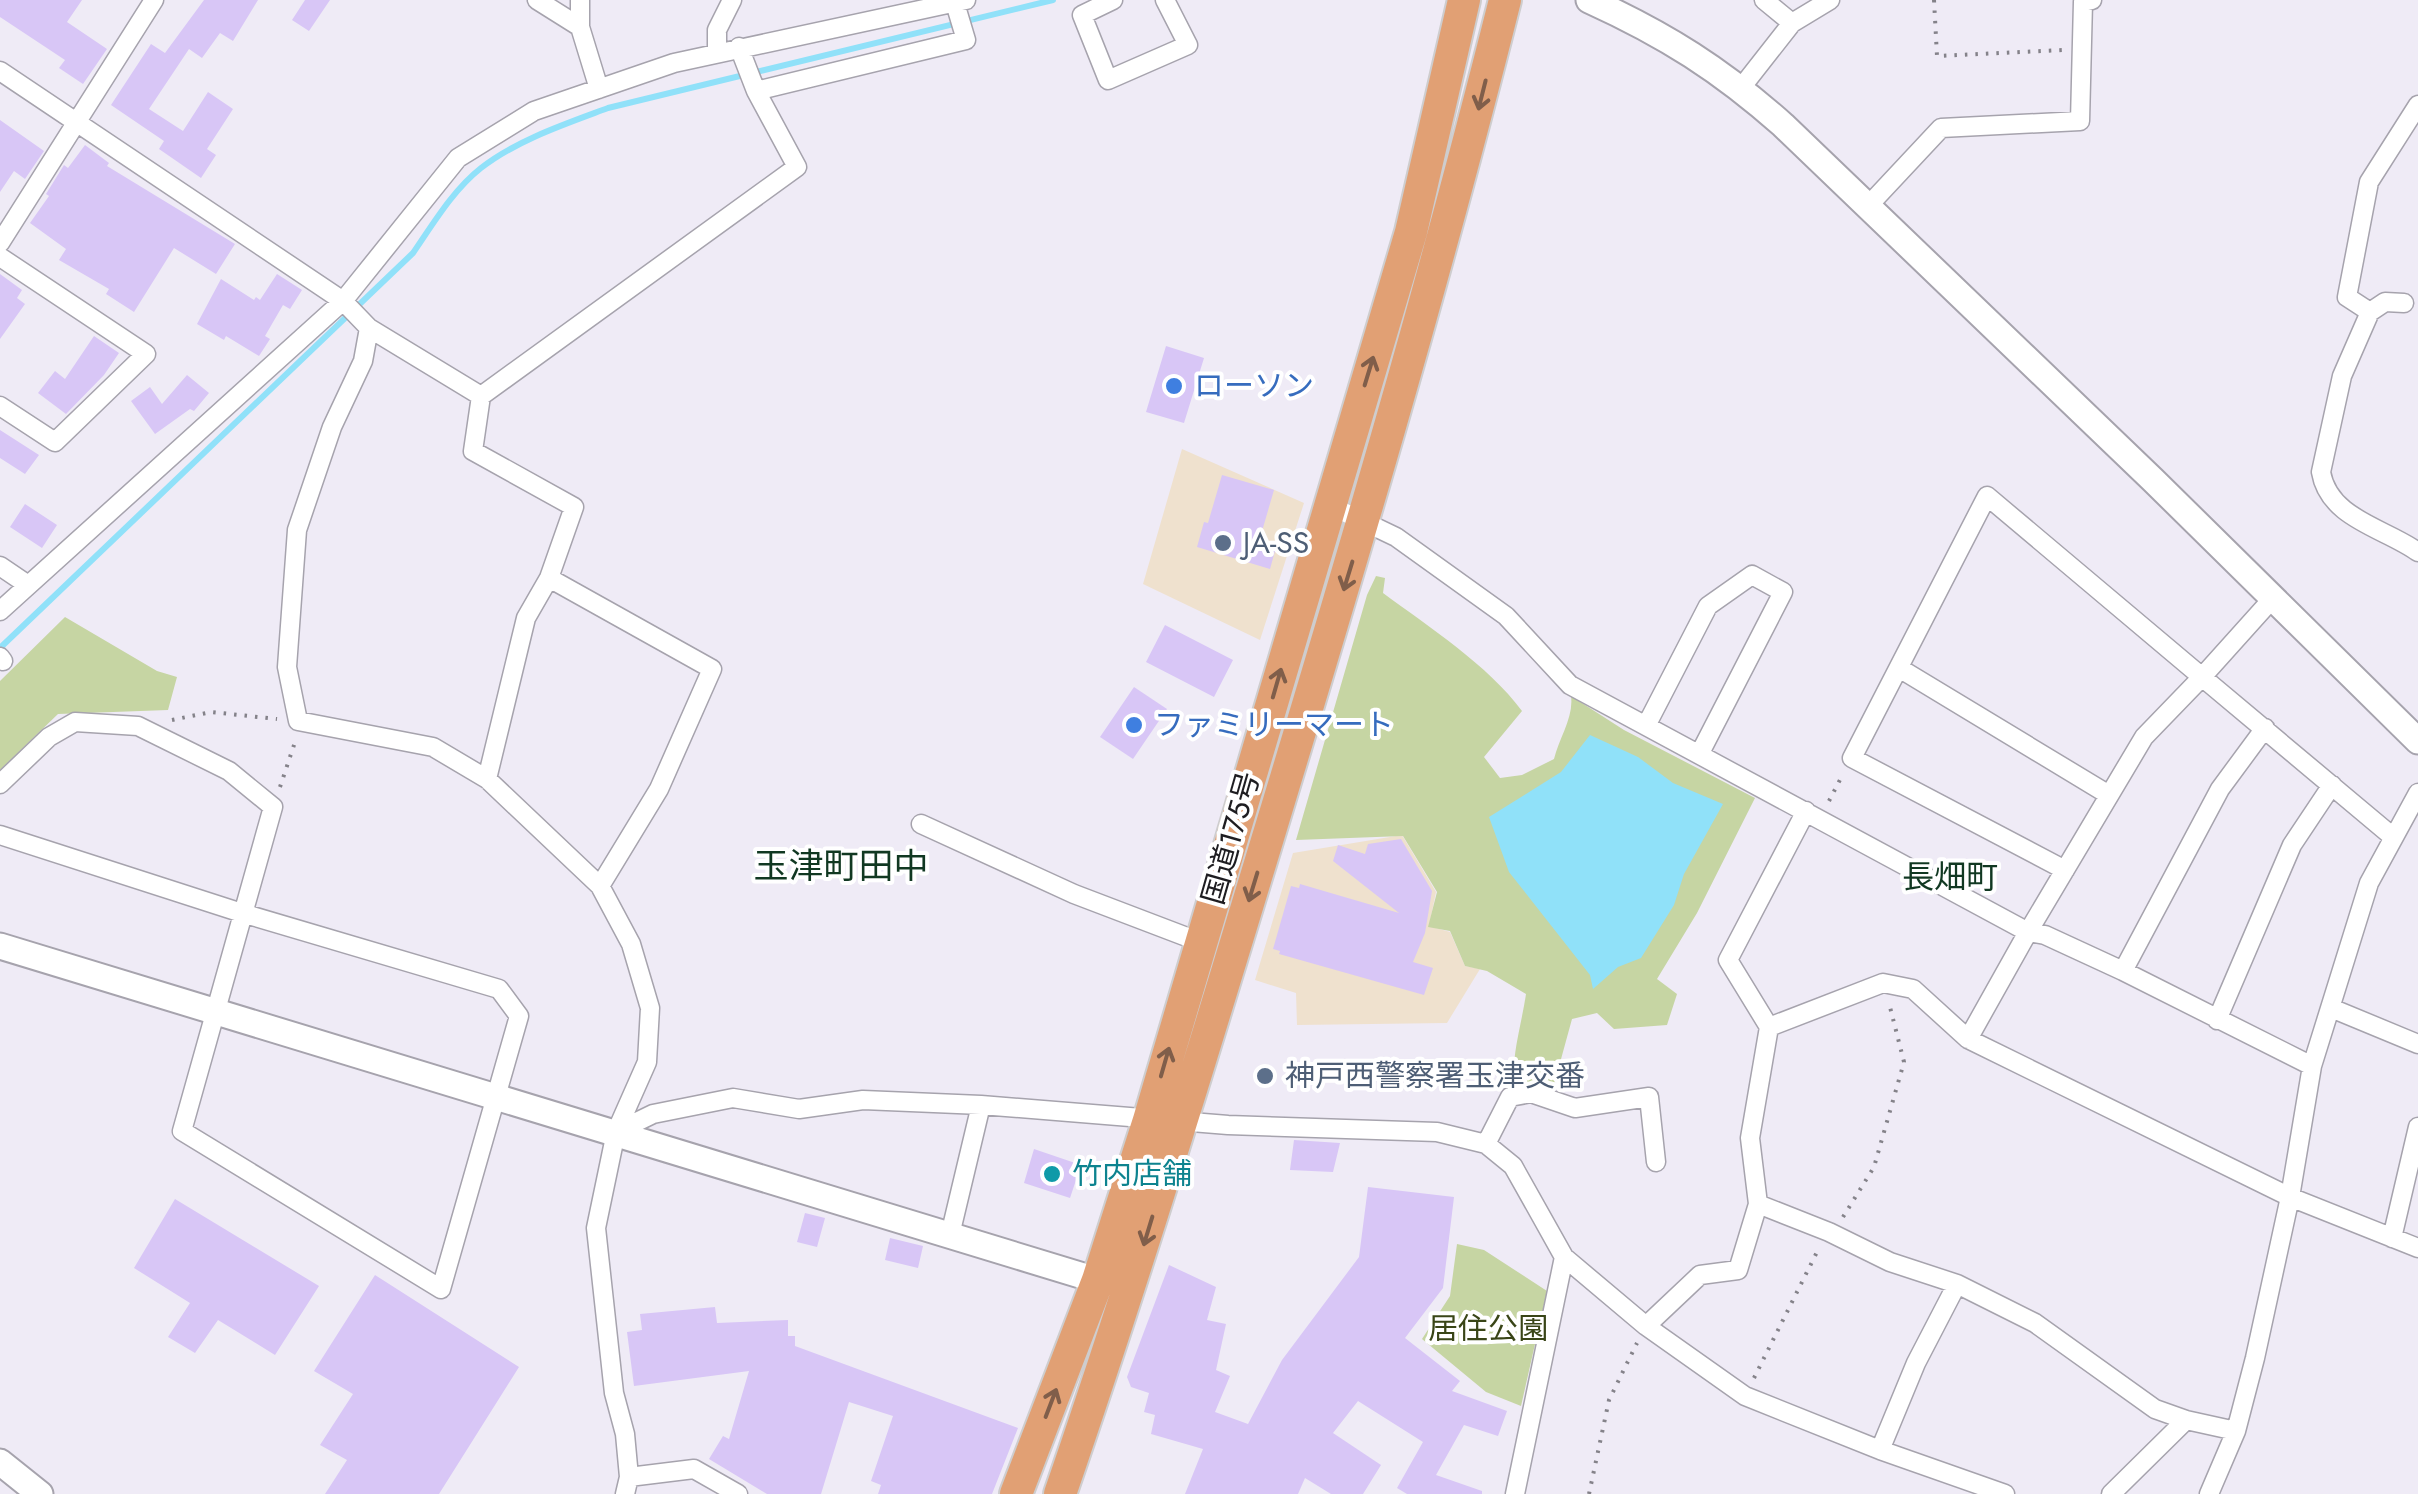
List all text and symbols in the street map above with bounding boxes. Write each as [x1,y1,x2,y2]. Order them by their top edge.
one-way arrow [1471,79,1490,110]
one-way arrow [1361,356,1379,387]
place label: ローソン [1194,364,1314,407]
marker: ローソン [1163,375,1185,397]
place label: JA-SS [1239,521,1309,564]
marker: JA-SS [1212,532,1234,554]
one-way arrow [1338,560,1356,591]
one-way arrow [1269,667,1287,699]
place label: ファミリーマート [1154,703,1394,746]
marker: ファミリーマート [1123,714,1145,736]
street label: 国道175号 [1191,766,1270,909]
district label: 玉津町田中 [753,841,929,891]
district label: 長畑町 [1902,854,1998,900]
one-way arrow [1243,871,1261,902]
one-way arrow [1157,1047,1176,1078]
place label: 神戸西警察署玉津交番 [1285,1054,1585,1097]
marker: 神戸西警察署玉津交番 [1254,1065,1276,1087]
place label: 竹内店舗 [1072,1152,1192,1195]
marker: 竹内店舗 [1041,1163,1063,1185]
one-way arrow [1138,1215,1156,1247]
park label: 居住公園 [1428,1307,1548,1350]
one-way arrow [1043,1388,1061,1419]

